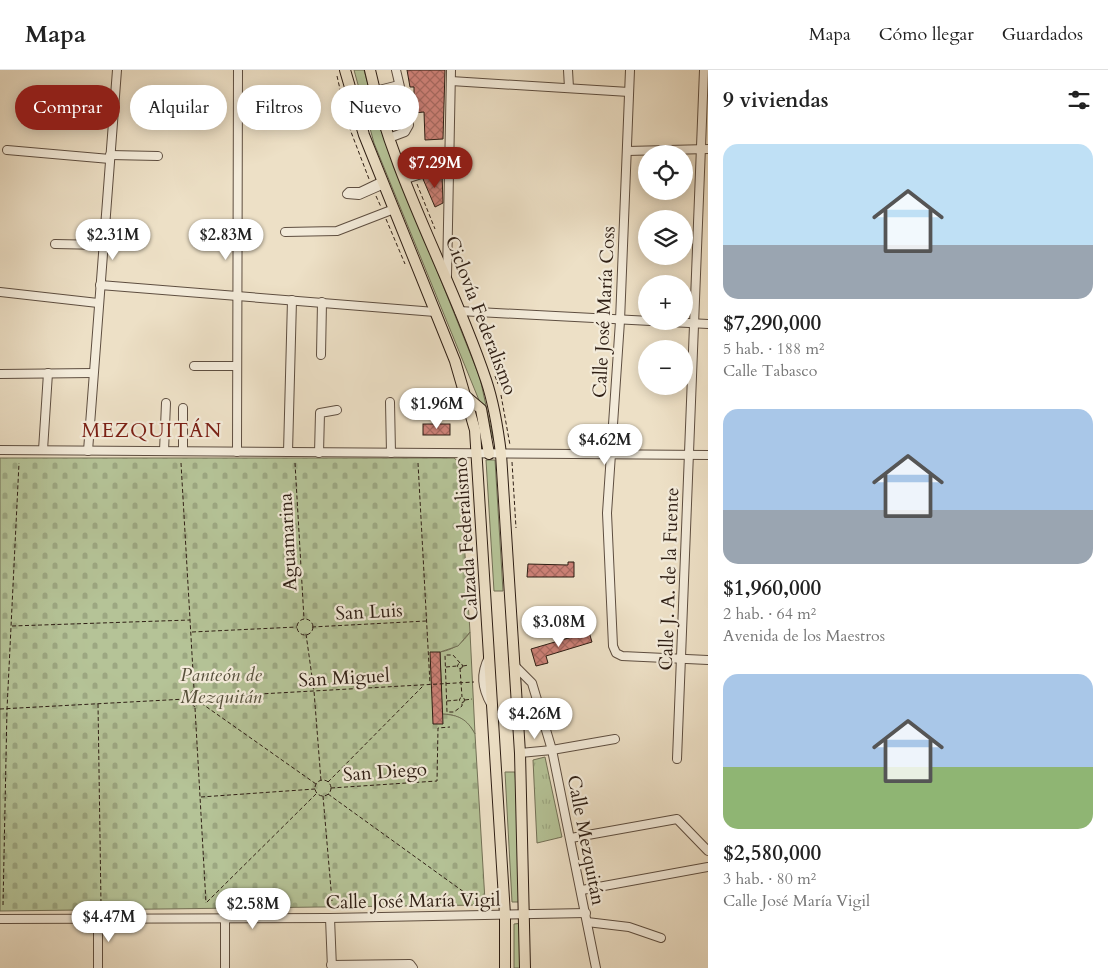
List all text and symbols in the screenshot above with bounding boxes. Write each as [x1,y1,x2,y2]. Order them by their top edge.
text: Mapa [25,18,86,51]
text: Mapa [809,22,851,47]
text: Cómo llegar [879,22,974,47]
text: Guardados [1002,22,1083,47]
chip: Comprar [15,85,120,130]
chip: Alquilar [130,85,227,130]
chip: Filtros [237,85,321,130]
chip: Nuevo [331,85,419,130]
text: 9 viviendas [723,86,829,115]
icon: filters [1065,86,1093,114]
map controls [638,145,693,395]
button: locate [638,145,693,200]
pin: $7.29M [394,146,476,189]
text: $7.29M [409,152,461,174]
icon: home [863,176,953,266]
button: layers [638,210,693,265]
pin: $2.31M [72,218,154,261]
pin: $2.83M [185,218,267,261]
text: $2.31M [87,224,139,246]
text: $2.83M [200,224,252,246]
street label: Calle José María Coss [587,225,621,399]
street label: Ciclovía Federalismo [439,232,523,398]
button: + [638,275,693,330]
text: $7,290,000 [723,309,821,338]
text: 5 hab. · 188 m² [723,338,824,360]
button: − [638,340,693,395]
text: Calle Tabasco [723,360,817,382]
pin: $1.96M [396,388,478,430]
text: $1.96M [411,393,463,415]
district label: MEZQUITÁN [82,417,222,444]
pin: $4.62M [564,424,646,466]
text: $4.62M [579,429,631,451]
icon: home [863,441,953,531]
street label: Calzada Federalismo [447,456,485,622]
street label: Calle J. A. de la Fuente [653,487,685,671]
street label: Aguamarina [272,492,304,592]
text: $1,960,000 [723,574,821,603]
street label: San Luis [335,597,403,627]
text: 2 hab. · 64 m² [723,603,816,625]
pin: $3.08M [518,606,600,648]
text: $3.08M [533,611,585,633]
text: Avenida de los Maestros [723,625,885,647]
park label: Panteón de Mezquitán [180,662,263,710]
street label: San Miguel [298,663,391,693]
pin: $4.26M [494,698,576,740]
text: $4.26M [509,703,561,725]
icon: home [863,706,953,796]
street label: San Diego [342,756,428,788]
street label: Calle Mezquitán [561,773,611,908]
text: $2,580,000 [723,839,821,868]
text: 3 hab. · 80 m² [723,868,816,890]
street label: Calle José María Vigil [325,886,501,916]
pin: $2.58M [212,888,294,930]
text: Calle José María Vigil [723,890,870,912]
text: $2.58M [227,893,279,915]
pin: $4.47M [68,900,150,943]
text: $4.47M [83,906,135,928]

